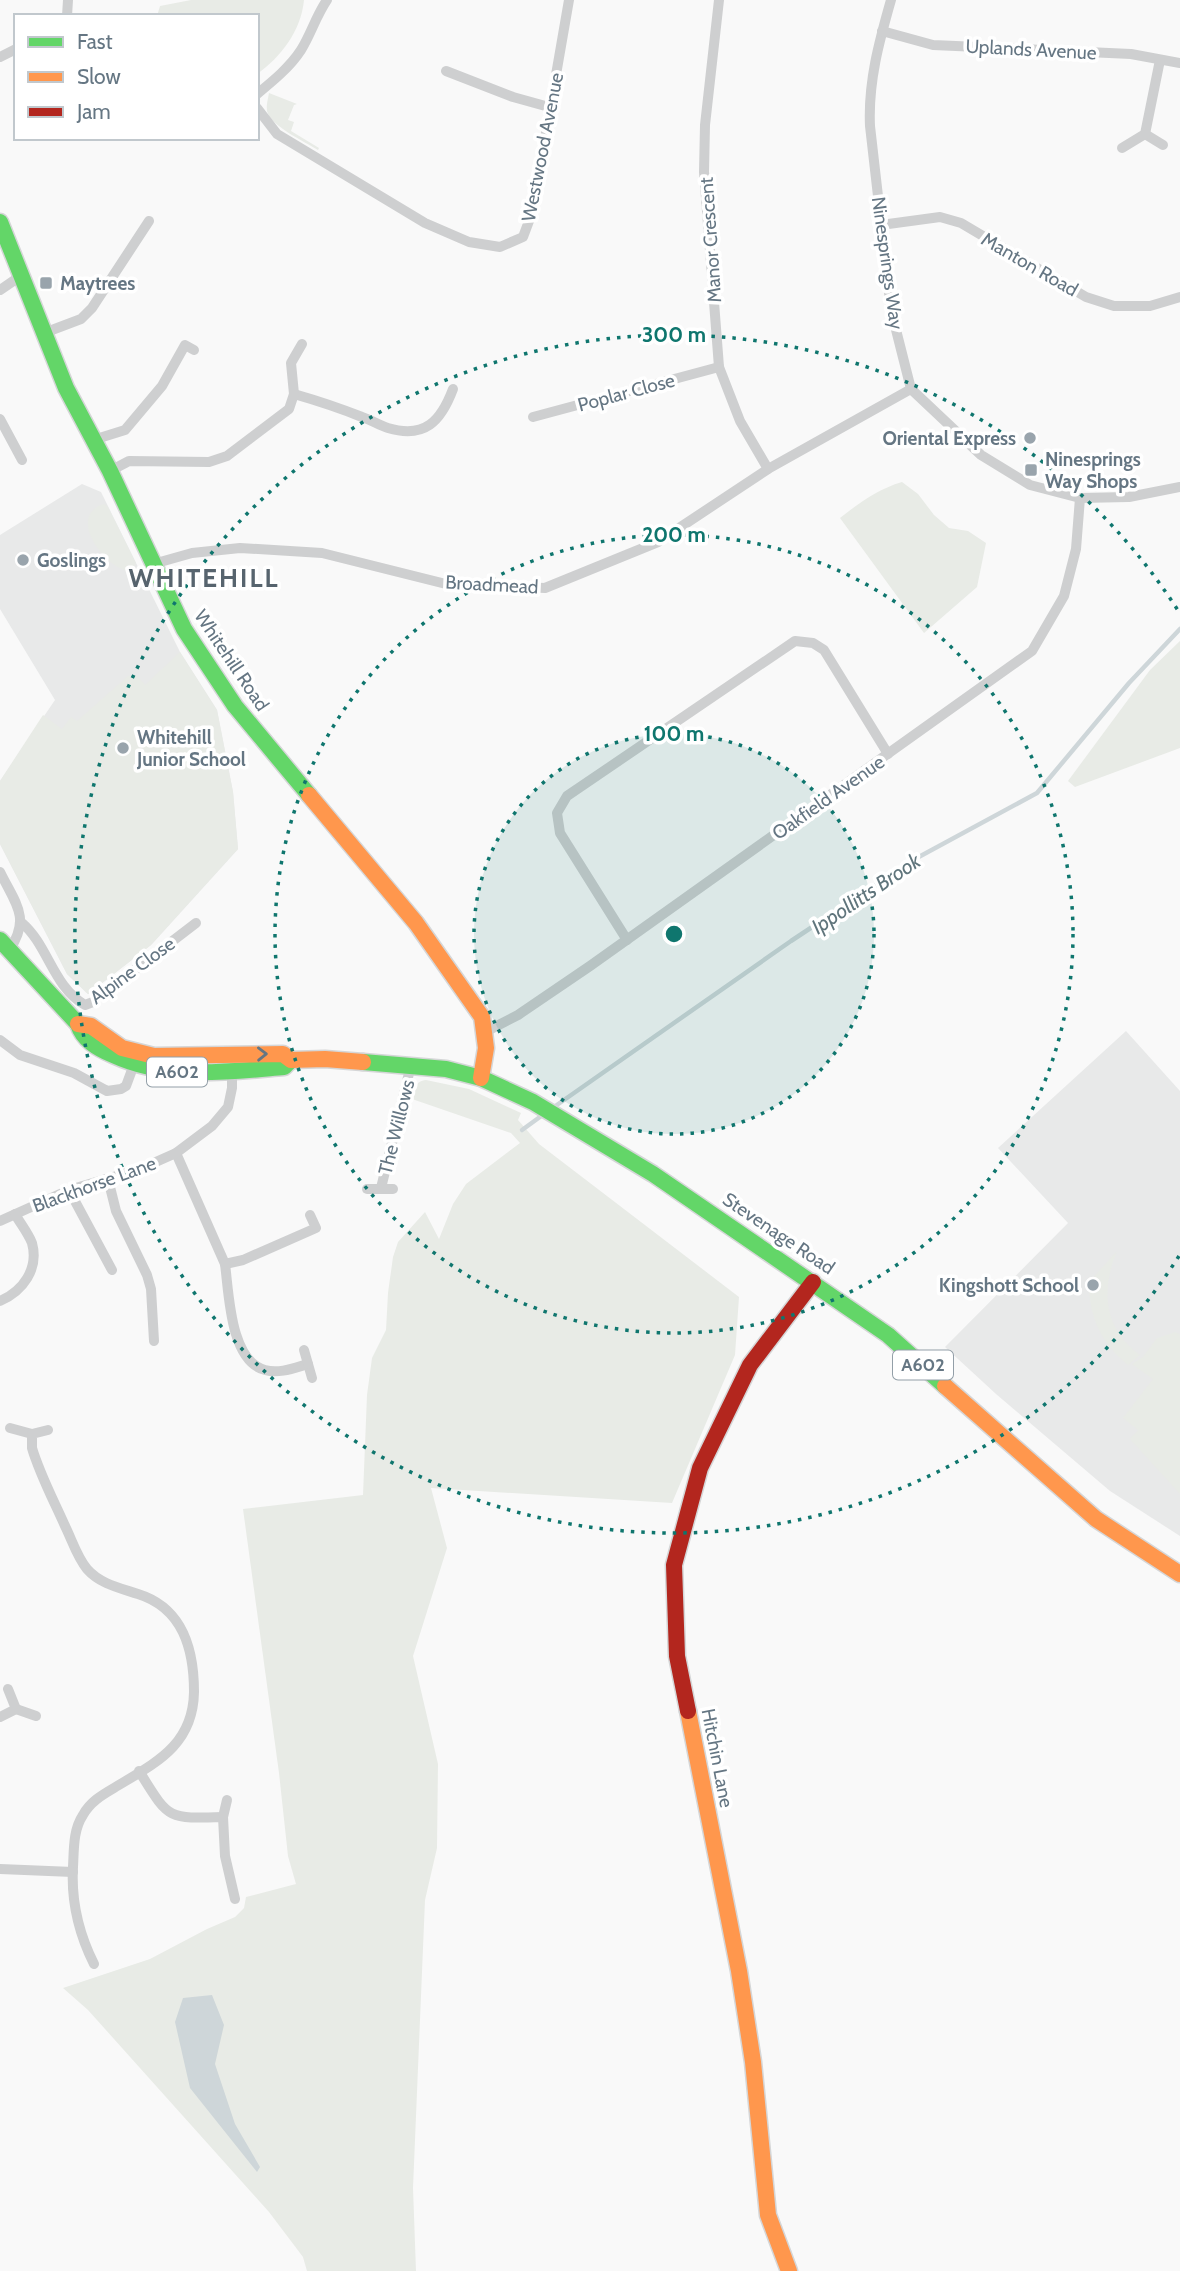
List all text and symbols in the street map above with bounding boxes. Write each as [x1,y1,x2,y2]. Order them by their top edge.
legend [14,14,259,140]
text: Fast [77,29,113,54]
street label: Uplands Avenue [965,35,1097,64]
text: Slow [77,64,121,89]
street label: Westwood Avenue [517,71,568,223]
text: Jam [76,99,111,124]
street label: Manor Crescent [695,176,726,304]
street label: Ninesprings Way [867,195,908,331]
street label: Manton Road [977,228,1082,301]
place label: Maytrees [60,272,135,295]
marker: Maytrees [38,275,54,291]
text: 300 m [642,322,706,347]
street label: Poplar Close [575,368,678,416]
place label: Oriental Express [882,427,1016,450]
marker: Oriental Express [1022,430,1038,446]
place label: Ninesprings Way Shops [1045,448,1141,493]
marker: Ninesprings Way Shops [1023,462,1039,478]
text: 200 m [642,522,706,547]
place label: Goslings [37,549,106,572]
marker: Goslings [15,552,31,568]
district label: WHITEHILL [129,562,279,594]
street label: Broadmead [445,571,539,598]
street label: Whitehill Road [189,605,274,715]
text: 100 m [644,721,704,746]
place label: Whitehill Junior School [136,726,246,771]
marker: Whitehill Junior School [115,740,131,756]
street label: Oakfield Avenue [768,750,889,845]
water label: Ippollitts Brook [807,847,926,939]
centre of rings [662,922,686,946]
street label: Alpine Close [85,932,179,1009]
one-way arrow [258,1046,268,1062]
road number: A602 [147,1058,207,1086]
street label: The Willows [374,1077,419,1177]
street label: Blackhorse Lane [29,1151,159,1217]
street label: Stevenage Road [718,1187,839,1279]
place label: Kingshott School [939,1274,1079,1297]
marker: Kingshott School [1085,1277,1101,1293]
road number: A602 [893,1350,953,1380]
street label: Hitchin Lane [697,1707,738,1810]

